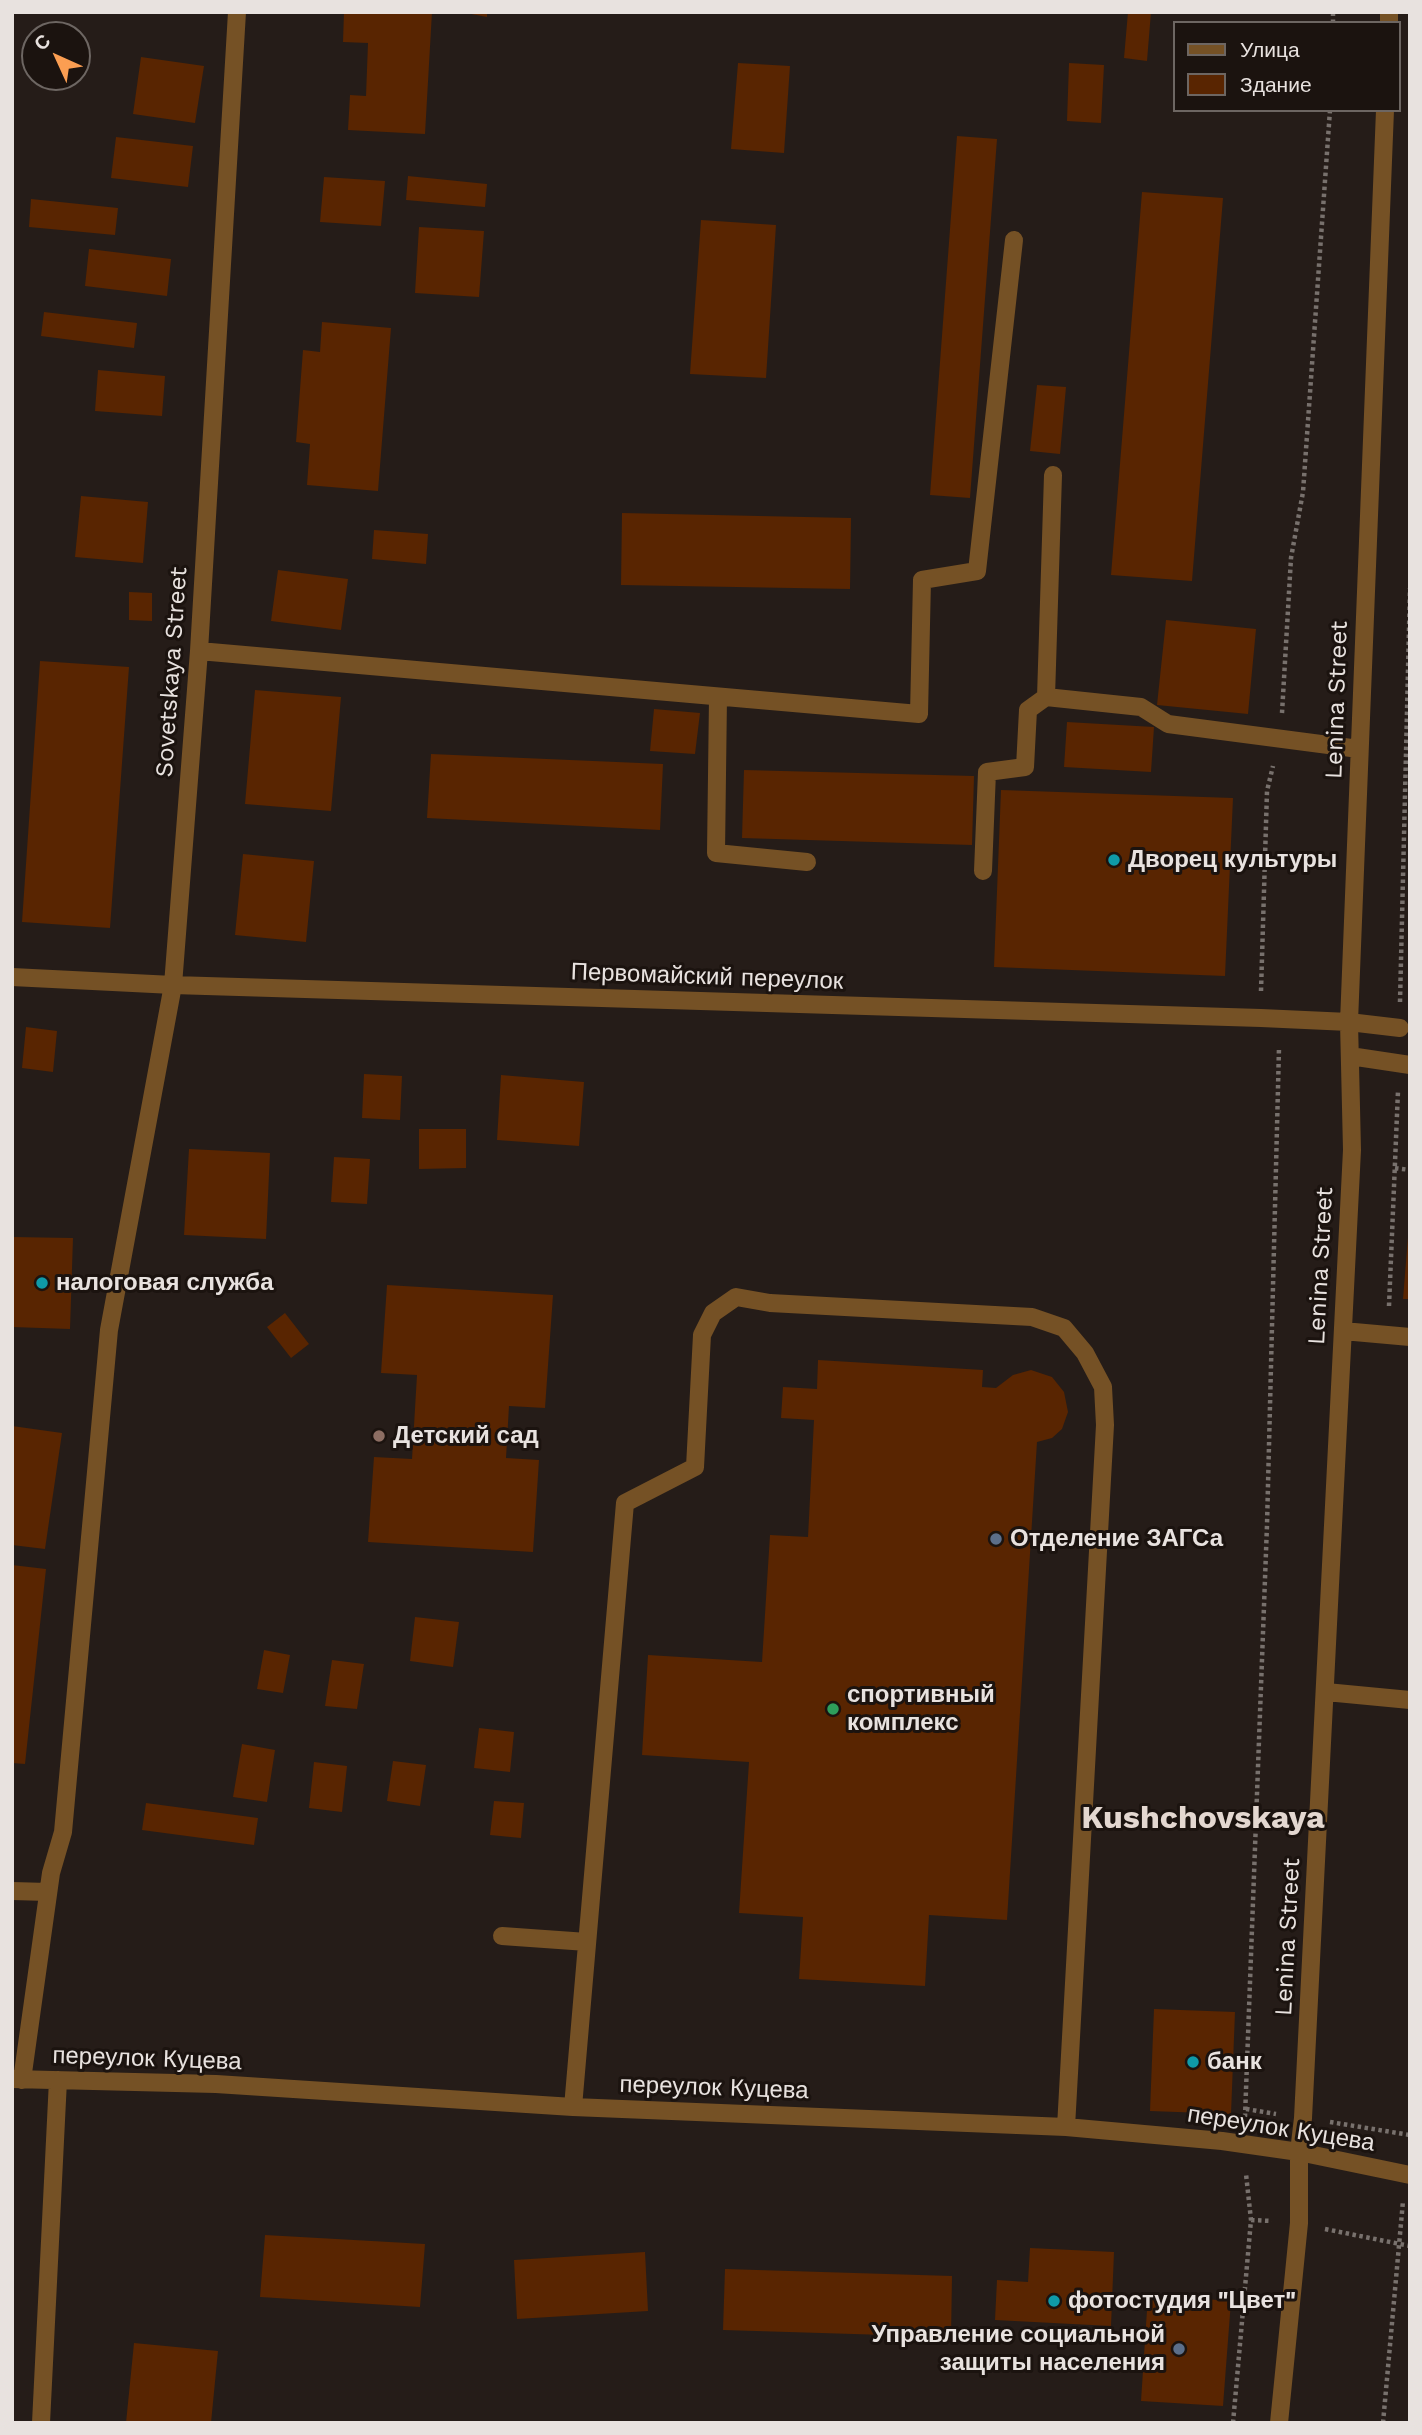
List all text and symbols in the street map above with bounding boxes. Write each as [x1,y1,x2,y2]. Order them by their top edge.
north arrow [21,21,91,91]
legend [1174,21,1401,112]
text: С [29,29,55,55]
text: Улица [1240,37,1300,62]
text: Здание [1240,72,1312,97]
street label: Sovetskaya Street [150,566,194,778]
street label: Lenina Street [1320,621,1354,779]
place label: Дворец культуры [1128,846,1337,874]
marker: Дворец культуры [1106,852,1122,868]
street label: Первомайский переулок [570,958,844,996]
street label: Lenina Street [1302,1186,1340,1346]
place label: налоговая служба [56,1269,274,1297]
marker: налоговая служба [34,1275,50,1291]
place label: Детский сад [393,1422,539,1450]
marker: Детский сад [371,1428,387,1444]
place label: Отделение ЗАГСа [1010,1525,1223,1553]
marker: Отделение ЗАГСа [988,1531,1004,1547]
place label: спортивный комплекс [847,1681,995,1737]
marker: спортивный комплекс [825,1701,841,1717]
district label: Kushchovskaya [1081,1800,1325,1838]
street label: Lenina Street [1269,1857,1307,2017]
street label: переулок Куцева [52,2041,242,2077]
place label: банк [1207,2048,1262,2076]
marker: банк [1185,2054,1201,2070]
street label: переулок Куцева [619,2070,809,2106]
street label: переулок Куцева [1185,2100,1377,2158]
place label: фотостудия "Цвет" [1068,2287,1296,2315]
marker: фотостудия "Цвет" [1046,2293,1062,2309]
place label: Управление социальной защиты населения [872,2321,1165,2377]
marker: Управление социальной защиты населения [1171,2341,1187,2357]

